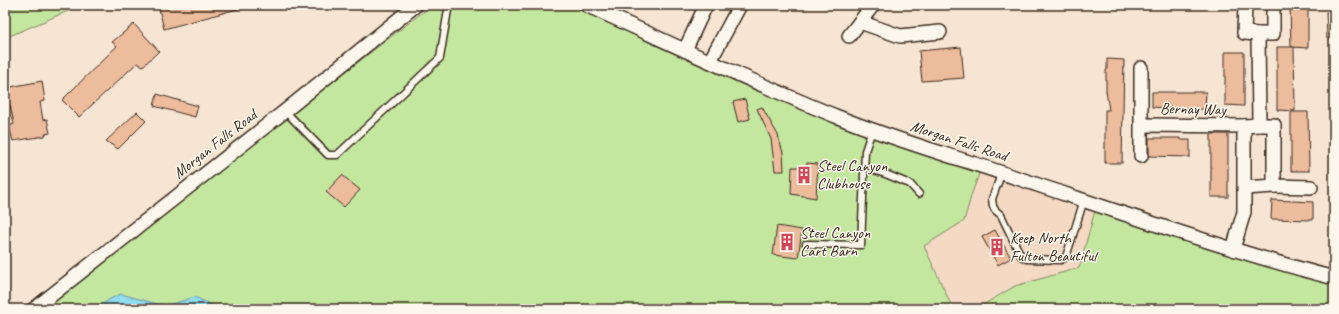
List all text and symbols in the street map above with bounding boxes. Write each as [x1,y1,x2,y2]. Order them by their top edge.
street label: Bernay Way [1160,98,1228,120]
street label: Morgan Falls Road [169,104,263,183]
street label: Morgan Falls Road [908,116,1012,167]
place label: Steel Canyon Clubhouse [817,156,888,194]
building icon: Steel Canyon Clubhouse [794,165,814,185]
place label: Steel Canyon Cart Barn [800,223,871,261]
place label: Keep North Fulton Beautiful [1010,228,1099,266]
building icon: Steel Canyon Cart Barn [777,232,797,252]
building icon: Keep North Fulton Beautiful [987,237,1007,257]

